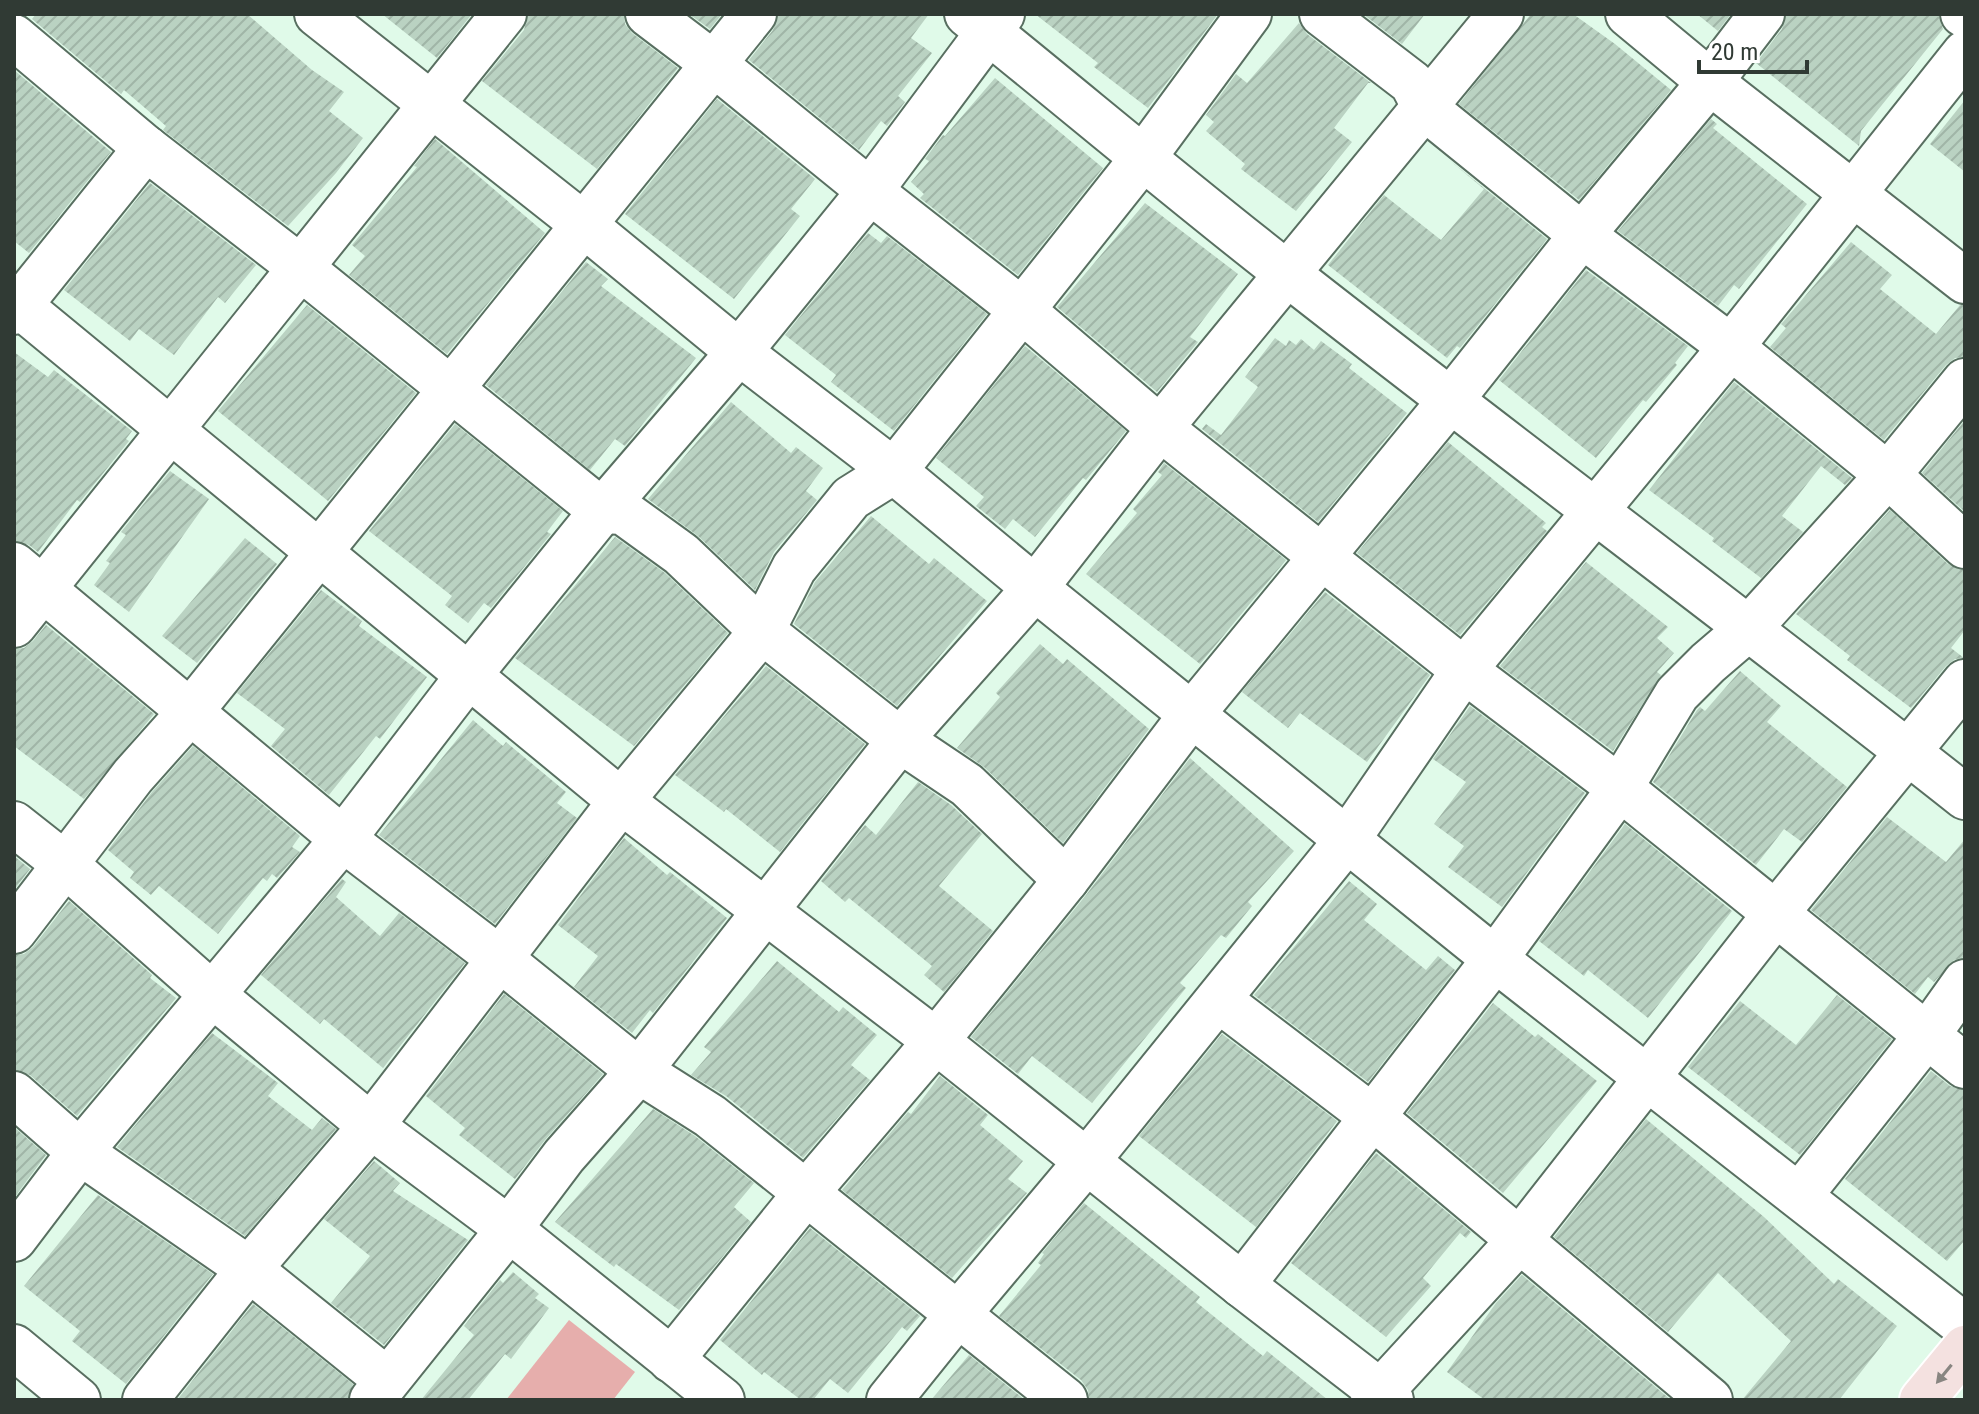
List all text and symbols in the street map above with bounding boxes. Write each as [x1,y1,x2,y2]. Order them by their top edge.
scale bar [1699,24,1807,74]
text: 20 m [1711,38,1758,66]
one-way arrow [1936,1364,1952,1384]

